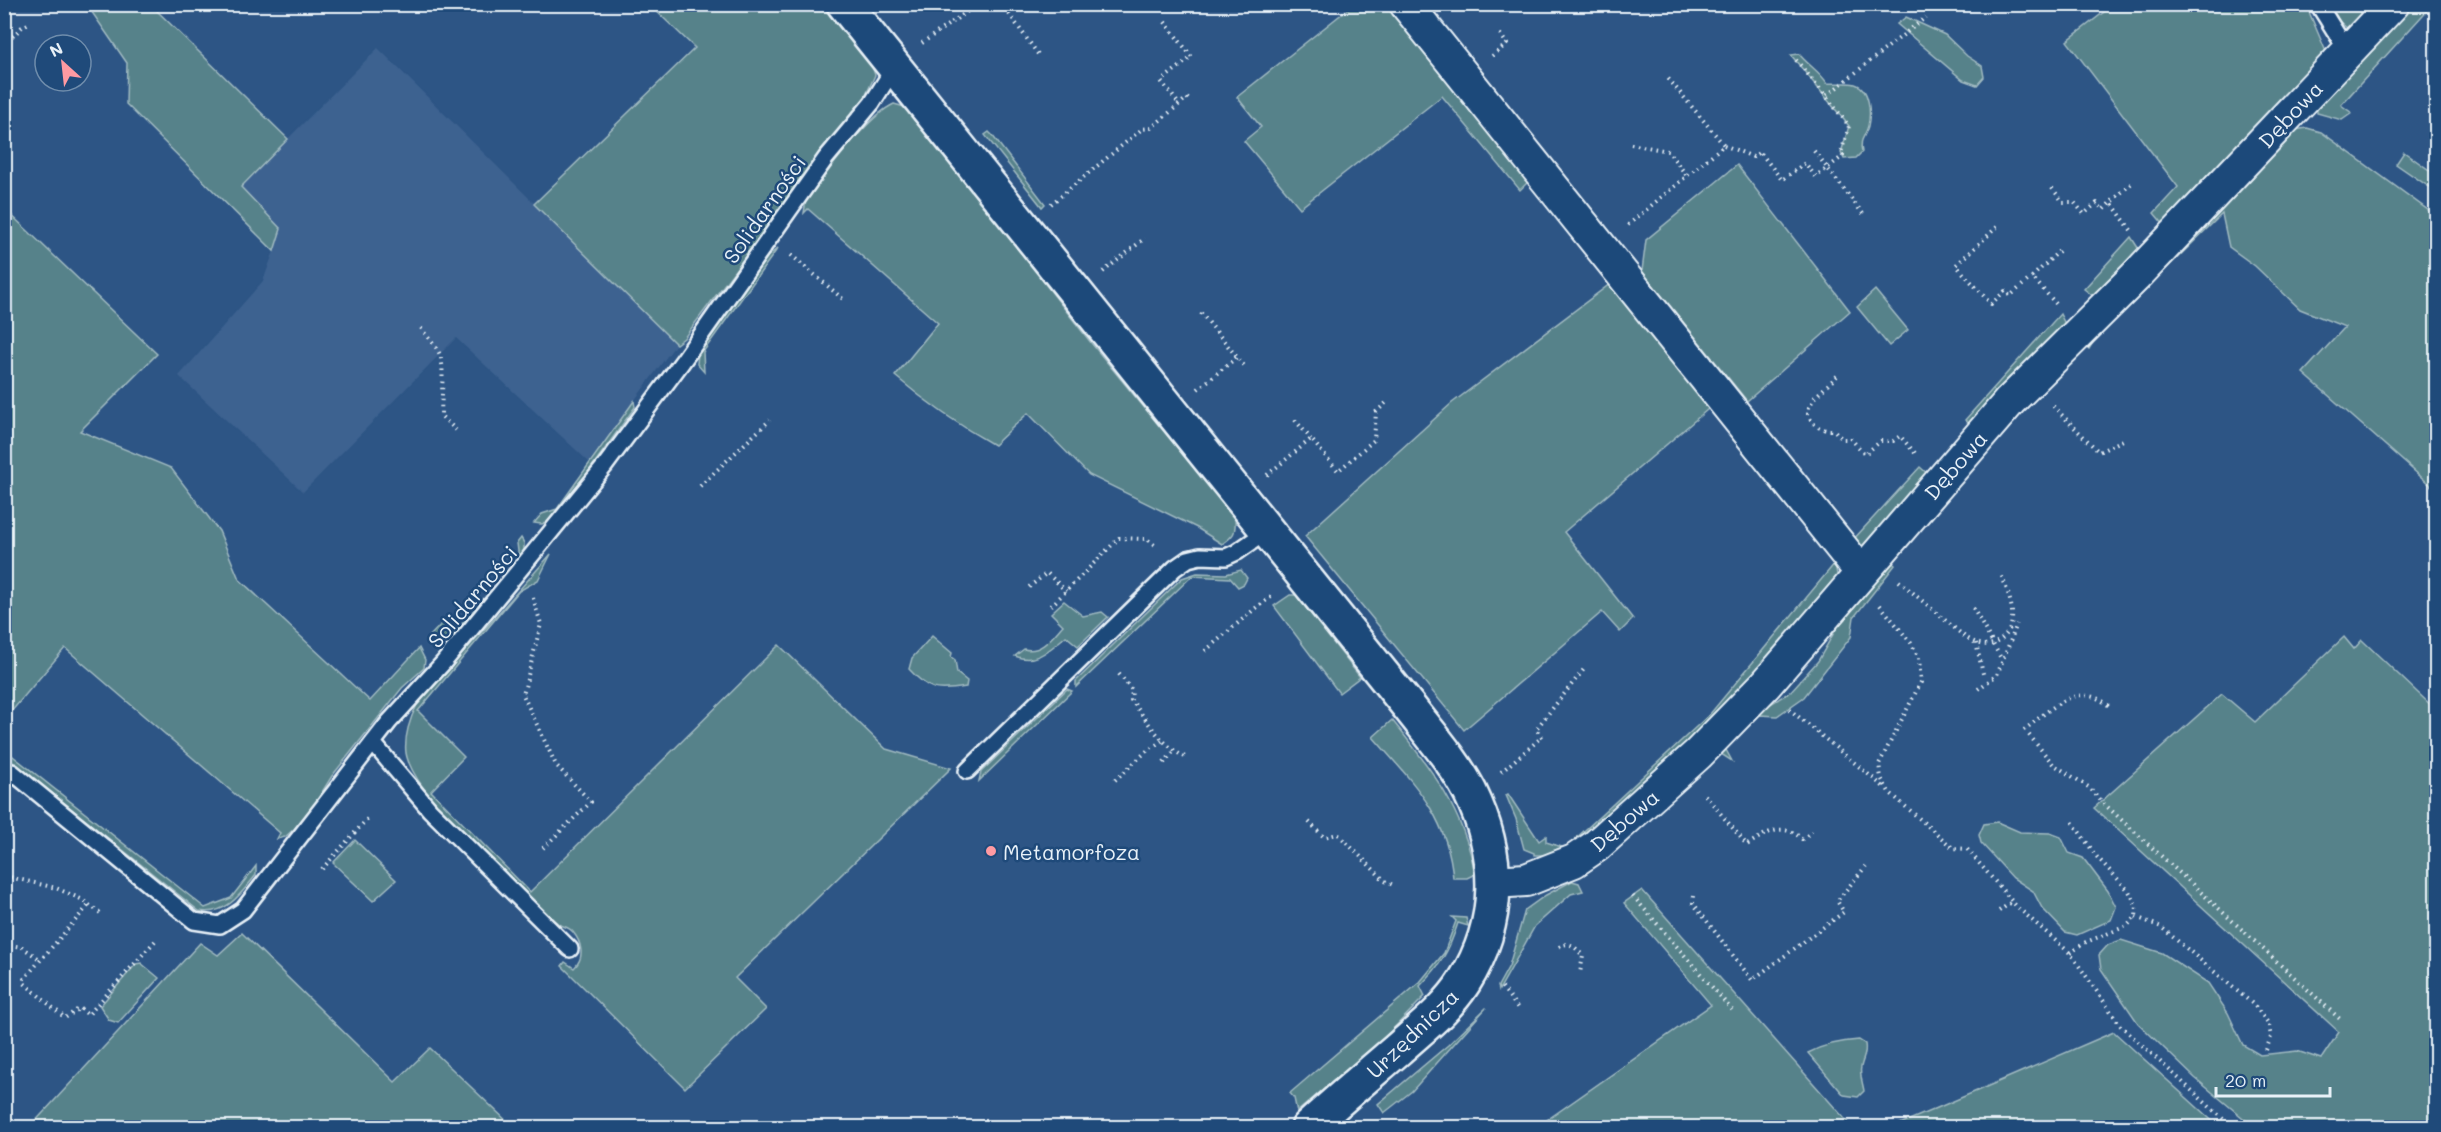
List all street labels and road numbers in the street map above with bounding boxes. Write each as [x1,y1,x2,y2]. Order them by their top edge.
street label: Dębowa [2252,75,2328,153]
street label: Solidarności [717,150,811,268]
street label: Dębowa [1918,425,1992,505]
street label: Solidarności [421,539,523,653]
street label: Dębowa [1584,783,1664,857]
street label: Urzędnicza [1360,982,1464,1084]

